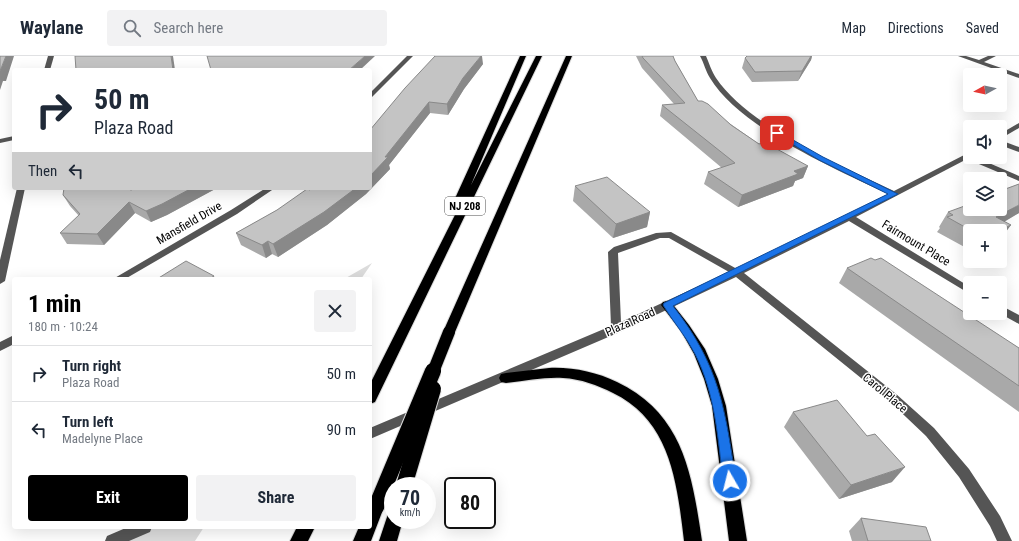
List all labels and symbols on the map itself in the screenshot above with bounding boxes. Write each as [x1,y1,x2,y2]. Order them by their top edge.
north arrow [963,68,1007,112]
pin [760,116,794,150]
road number: NJ 208 [445,197,485,215]
street label: Mansfield Drive [154,199,224,247]
street label: Fairmount Place [879,217,953,269]
street label: Plaza Road [603,305,657,339]
street label: Carol Place [860,370,910,416]
position arrow [709,460,751,502]
speed limit sign: 80 [444,477,496,529]

